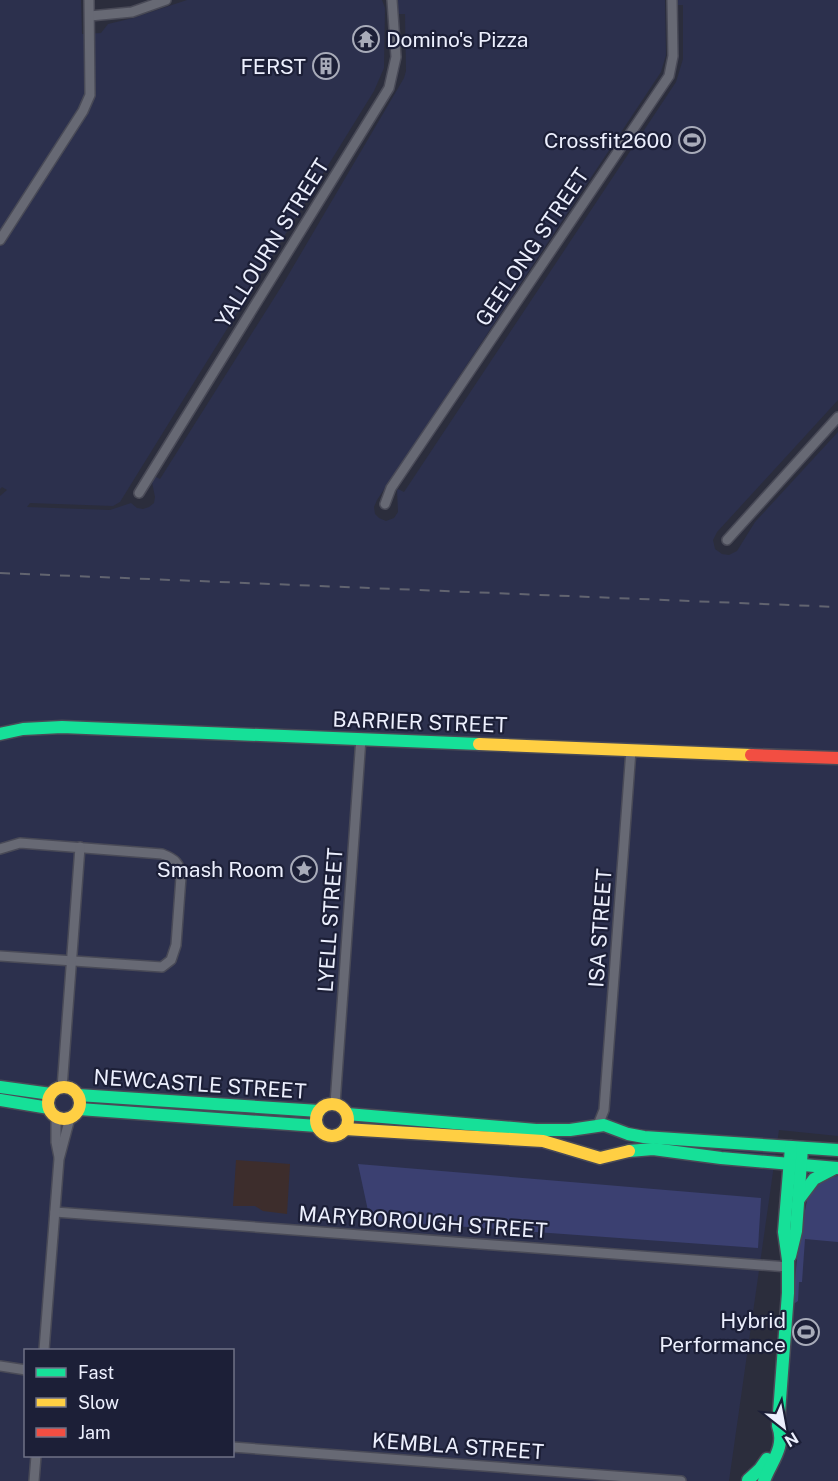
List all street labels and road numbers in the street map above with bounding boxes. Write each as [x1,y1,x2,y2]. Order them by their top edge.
street label: YALLOURN STREET [210,154,334,332]
street label: GEELONG STREET [470,163,594,331]
street label: BARRIER STREET [332,706,508,738]
street label: LYELL STREET [312,847,348,993]
street label: ISA STREET [583,868,617,988]
street label: NEWCASTLE STREET [93,1064,307,1104]
street label: MARYBOROUGH STREET [298,1201,548,1243]
street label: KEMBLA STREET [371,1428,545,1464]

